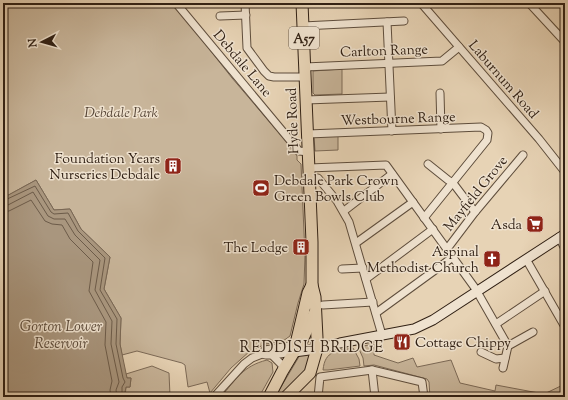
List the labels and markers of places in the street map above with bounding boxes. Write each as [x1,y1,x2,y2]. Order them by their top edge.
place label: Foundation Years Nurseries Debdale [50,150,160,186]
building icon: Foundation Years Nurseries Debdale [163,156,183,176]
place label: Debdale Park Crown Green Bowls Club [274,172,399,208]
sports icon: Debdale Park Crown Green Bowls Club [251,178,271,198]
supermarket icon: Asda [525,214,545,234]
place label: Asda [491,216,523,236]
building icon: The Lodge [291,237,311,257]
place label: The Lodge [223,239,288,259]
place label: Aspinal Methodist Church [367,243,479,279]
church icon: Aspinal Methodist Church [482,249,502,269]
restaurant icon: Cottage Chippy [392,332,412,352]
place label: Cottage Chippy [415,334,511,354]

